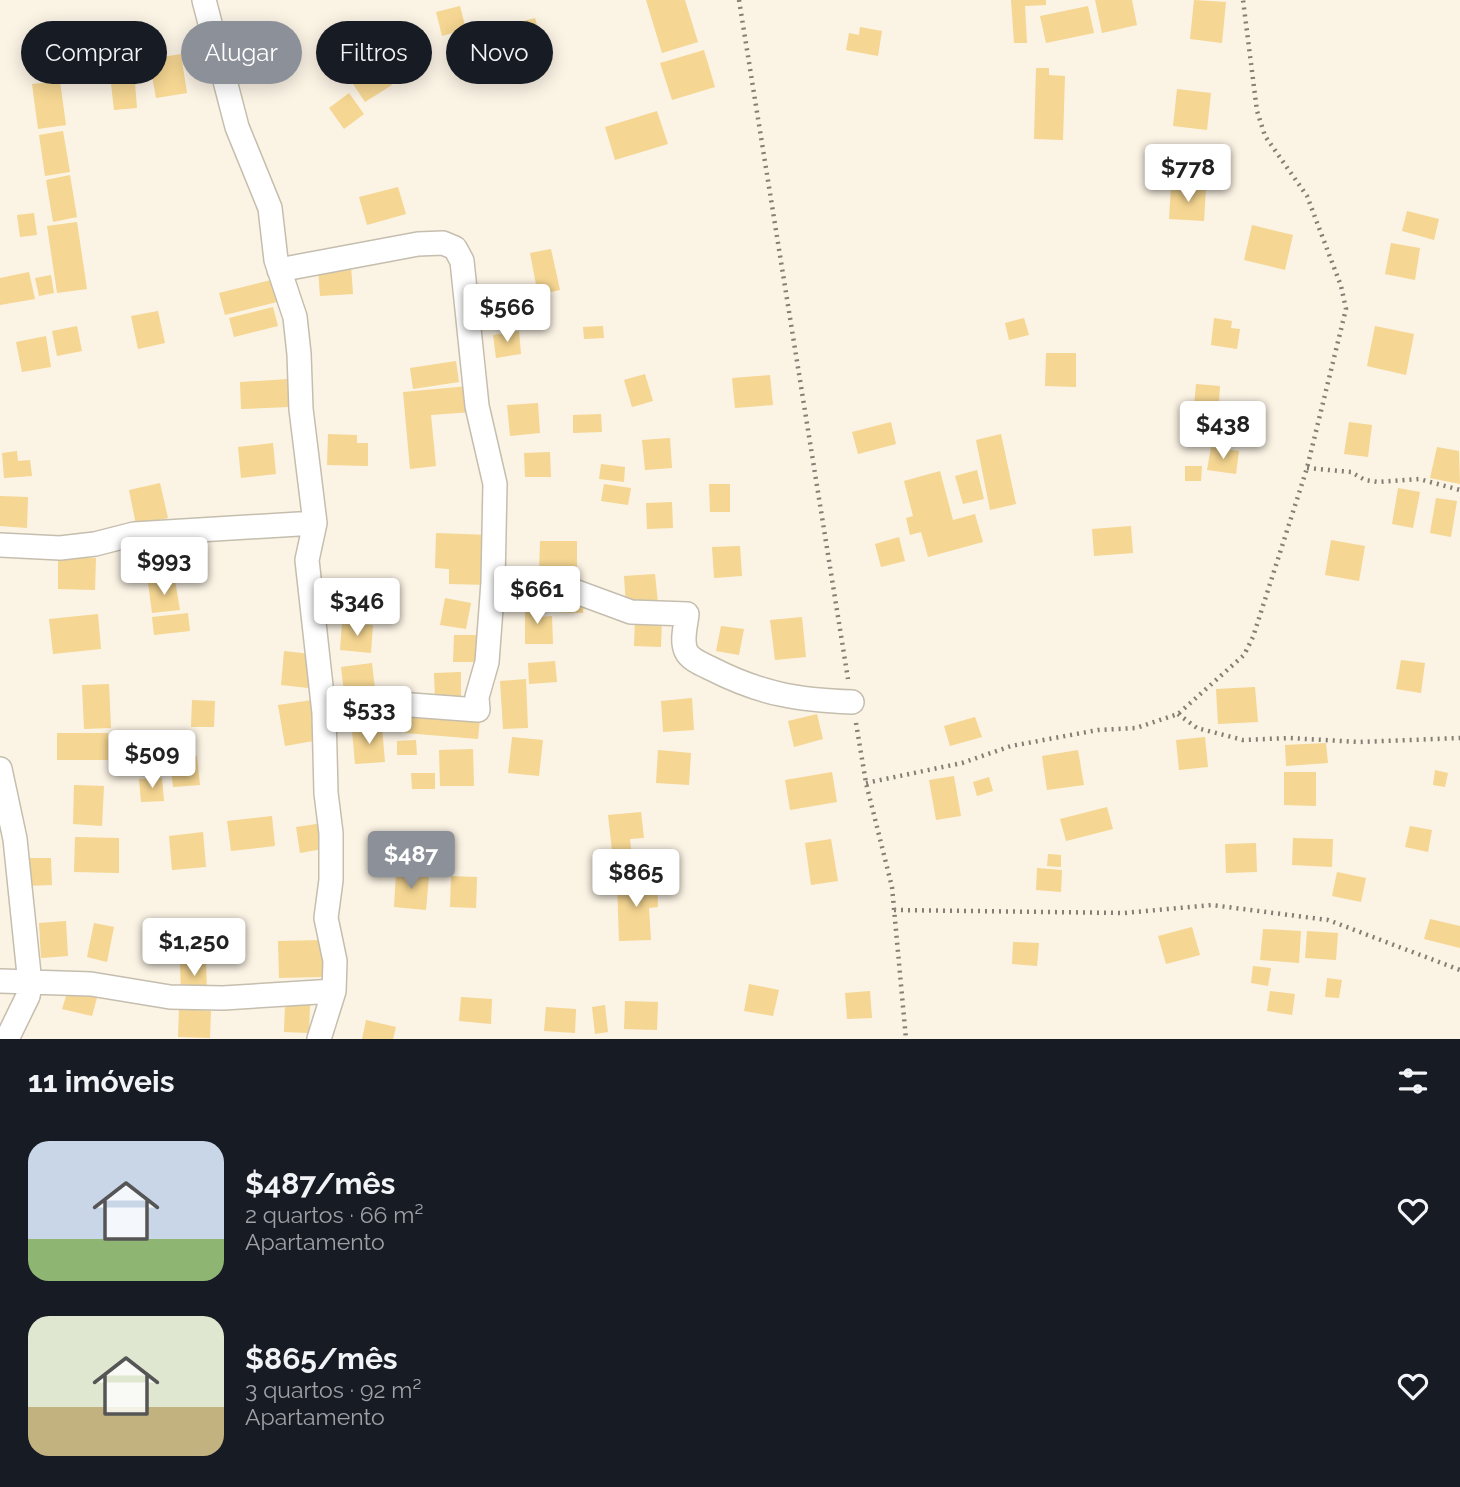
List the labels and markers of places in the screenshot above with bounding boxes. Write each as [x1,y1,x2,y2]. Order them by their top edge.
pin: $778 [1147,144,1229,204]
pin: $566 [466,284,548,344]
pin: $438 [1182,402,1264,461]
pin: $993 [123,538,205,597]
pin: $661 [496,566,578,626]
pin: $346 [316,578,398,638]
pin: $533 [328,686,410,746]
pin: $509 [111,730,193,790]
pin: $487 [370,832,452,891]
pin: $865 [595,850,677,909]
pin: $1,250 [137,918,251,978]

